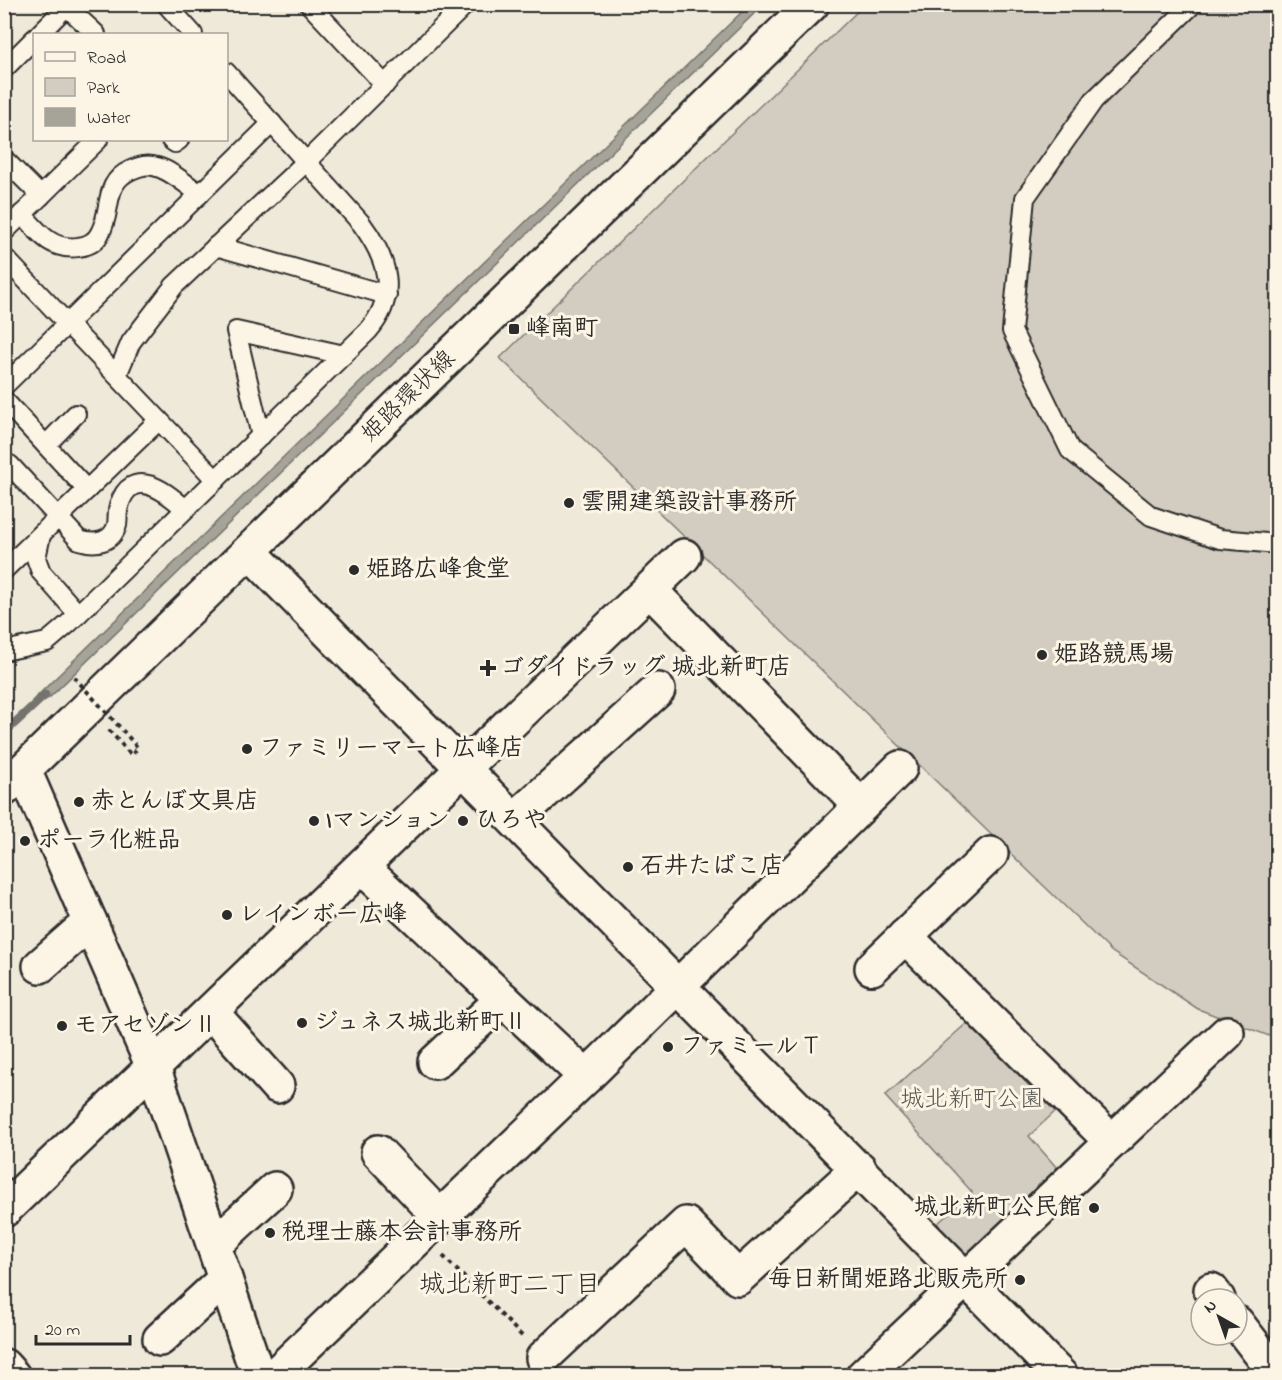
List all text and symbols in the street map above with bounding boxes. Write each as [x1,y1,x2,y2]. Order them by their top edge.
legend [33,33,228,141]
text: Road [87,46,126,72]
text: Park [87,76,120,102]
text: Water [87,106,131,132]
place label: 峰南町 [526,312,598,347]
marker: 峰南町 [507,322,521,336]
street label: 姫路環状線 [354,343,464,451]
place label: 雲開建築設計事務所 [581,486,797,521]
marker: 雲開建築設計事務所 [562,496,576,510]
place label: 姫路広峰食堂 [366,553,510,588]
marker: 姫路広峰食堂 [347,563,361,577]
place label: 姫路競馬場 [1054,638,1174,673]
marker: 姫路競馬場 [1035,648,1049,662]
place label: ゴダイドラッグ 城北新町店 [500,651,792,686]
marker: ゴダイドラッグ 城北新町店 [481,661,495,675]
place label: ファミリーマート広峰店 [259,732,524,767]
marker: ファミリーマート広峰店 [240,742,254,756]
place label: 赤とんぼ文具店 [91,785,259,820]
marker: 赤とんぼ文具店 [72,795,86,809]
place label: Iマンション [326,804,450,839]
place label: ひろや [475,804,547,839]
marker: Iマンション [307,814,321,828]
marker: ひろや [456,814,470,828]
place label: ポーラ化粧品 [37,824,181,859]
marker: ポーラ化粧品 [18,834,32,848]
place label: 石井たばこ店 [640,850,784,885]
marker: 石井たばこ店 [621,860,635,874]
place label: レインボー広峰 [239,898,407,933]
marker: レインボー広峰 [220,908,234,922]
place label: ジュネス城北新町Ⅱ [314,1006,528,1041]
place label: モアセゾンⅡ [74,1009,218,1044]
marker: ジュネス城北新町Ⅱ [295,1016,309,1030]
marker: モアセゾンⅡ [55,1019,69,1033]
place label: ファミールＴ [680,1030,823,1065]
marker: ファミールＴ [661,1040,675,1054]
park label: 城北新町公園 [900,1083,1044,1118]
place label: 城北新町公民館 [914,1191,1082,1226]
marker: 城北新町公民館 [1087,1201,1101,1215]
place label: 税理士藤本会計事務所 [282,1216,522,1251]
marker: 税理士藤本会計事務所 [263,1226,277,1240]
place label: 毎日新聞姫路北販売所 [768,1263,1008,1298]
district label: 城北新町二丁目 [419,1267,601,1305]
marker: 毎日新聞姫路北販売所 [1013,1273,1027,1287]
north arrow [1189,1287,1249,1347]
text: N [1199,1294,1223,1320]
scale bar [36,1308,130,1346]
text: 20 m [45,1318,80,1344]

